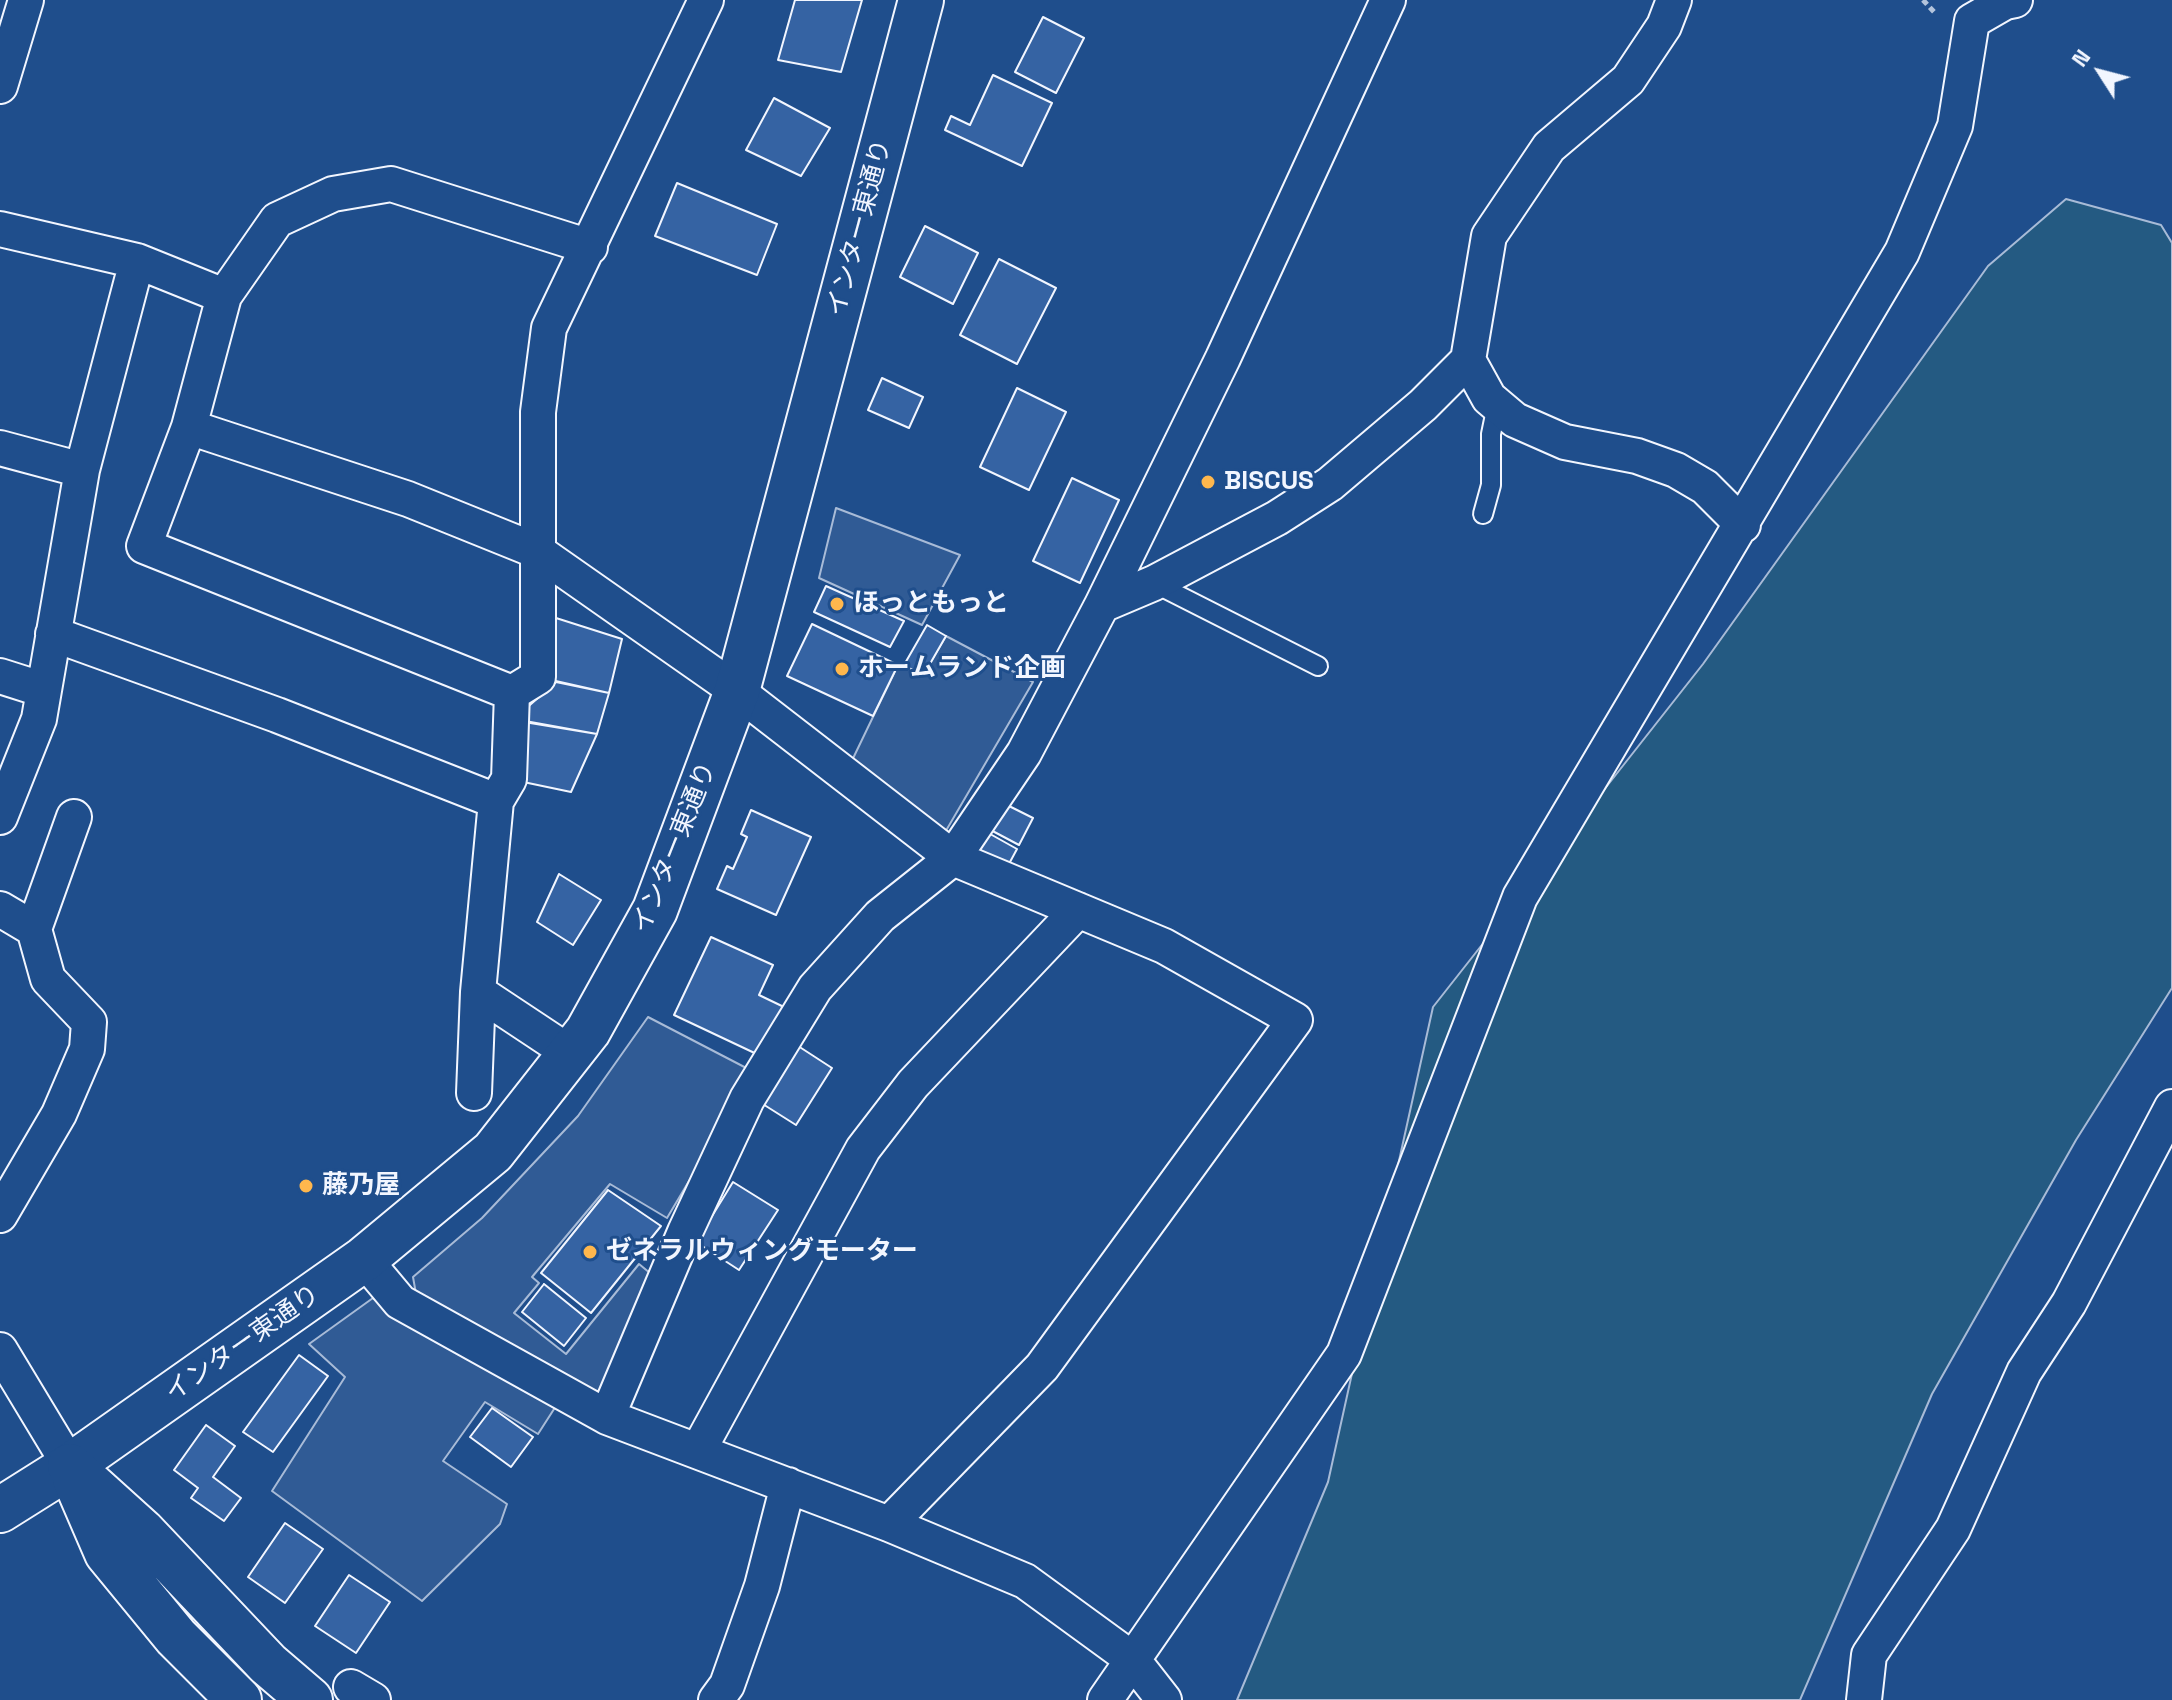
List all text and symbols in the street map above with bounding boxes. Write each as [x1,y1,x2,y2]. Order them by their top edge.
north arrow [2060,32,2140,112]
text: N [2065,44,2096,72]
street label: インター東通り [821,136,899,320]
place label: BISCUS [1224,466,1314,498]
marker: BISCUS [1199,473,1217,491]
place label: ほっともっと [853,588,1009,620]
marker: ほっともっと [828,595,846,613]
place label: ホームランド企画 [858,653,1066,685]
marker: ホームランド企画 [833,660,851,678]
street label: インター東通り [626,758,724,938]
place label: 藤乃屋 [322,1170,400,1202]
marker: 藤乃屋 [297,1177,315,1195]
place label: ゼネラルウィングモーター [606,1236,918,1268]
marker: ゼネラルウィングモーター [581,1243,599,1261]
street label: インター東通り [160,1279,326,1409]

